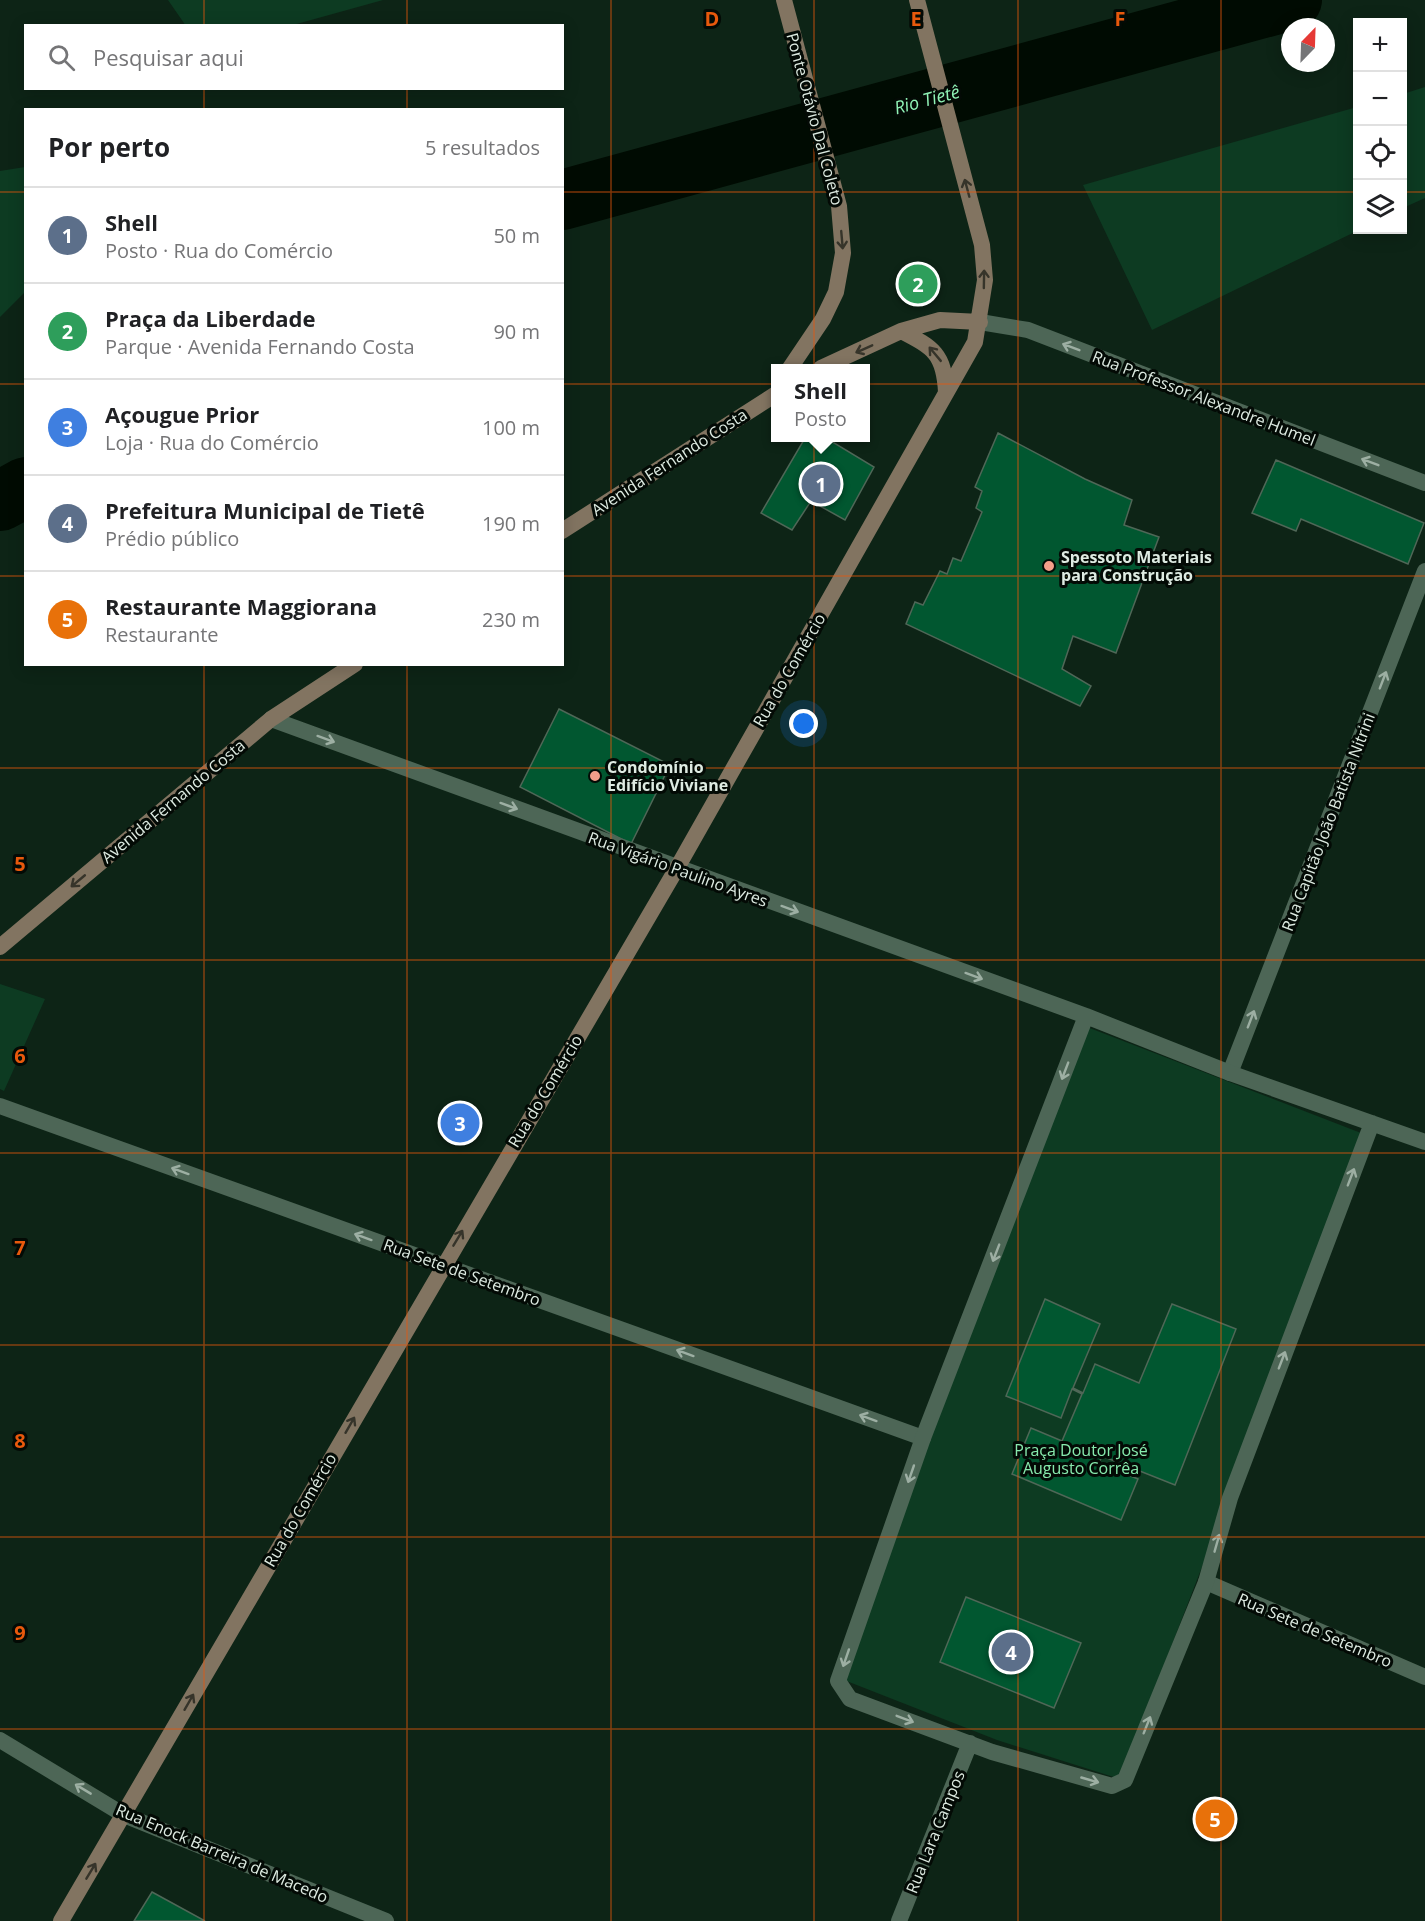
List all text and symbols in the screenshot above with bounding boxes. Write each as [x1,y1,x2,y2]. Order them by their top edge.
text: D [705,5,719,32]
text: E [910,5,922,32]
text: F [1115,5,1125,32]
north arrow [1281,18,1335,72]
map controls [1353,18,1407,234]
button: + [1353,18,1407,72]
search box [24,24,564,90]
street label: Ponte Otávio Dal Coleto [781,30,849,208]
icon: search [45,41,78,74]
text: Pesquisar aqui [93,42,244,72]
button: − [1353,72,1407,126]
water label: Rio Tietê [891,79,962,119]
button: locate [1353,126,1407,180]
text: Por perto [48,129,170,165]
text: 5 resultados [425,134,540,161]
one-way arrow [961,179,973,198]
button: layers [1353,180,1407,234]
text: Shell [105,207,158,237]
text: 1 [62,222,73,249]
text: 50 m [493,222,540,249]
one-way arrow [837,230,848,249]
text: Posto · Rua do Comércio [105,237,333,264]
pin: 2 [898,262,938,306]
one-way arrow [978,269,990,289]
text: Praça da Liberdade [105,303,316,333]
text: 2 [62,318,73,345]
text: 90 m [493,318,540,345]
text: Parque · Avenida Fernando Costa [105,333,415,360]
one-way arrow [1062,340,1081,351]
one-way arrow [855,343,873,355]
street label: Rua Professor Alexandre Humel [1089,345,1319,451]
one-way arrow [928,346,941,362]
popup [771,364,870,442]
text: Shell [794,375,847,405]
text: Açougue Prior [105,399,259,429]
street label: Avenida Fernando Costa [587,403,751,521]
text: Posto [794,405,847,432]
text: 3 [62,414,73,441]
text: 100 m [482,414,540,441]
text: Loja · Rua do Comércio [105,429,319,456]
one-way arrow [1362,456,1380,467]
pin: 1 [802,462,840,506]
text: Prefeitura Municipal de Tietê [105,495,425,525]
text: 4 [62,510,73,537]
text: 190 m [482,510,540,537]
text: Prédio público [105,525,239,552]
place label: Spessoto Materiais para Construção [1061,546,1212,586]
marker: Spessoto Materiais para Construção [1042,559,1056,573]
text: Restaurante Maggiorana [105,591,377,621]
text: 5 [62,606,73,633]
text: 230 m [482,606,540,633]
street label: Rua do Comércio [748,609,830,731]
text: Restaurante [105,621,219,648]
one-way arrow [1378,671,1389,690]
your location [789,709,818,738]
street label: Rua Capitão João Batista Nitrini [1276,710,1380,934]
street label: Avenida Fernando Costa [96,734,250,868]
one-way arrow [316,734,335,745]
place label: Condomínio Edifício Viviane [607,756,728,796]
marker: Condomínio Edifício Viviane [588,769,602,783]
one-way arrow [499,802,518,813]
street label: Rua Vigário Paulino Ayres [585,826,771,912]
text: 5 [14,850,26,877]
one-way arrow [70,875,86,888]
one-way arrow [781,905,799,916]
one-way arrow [964,971,983,982]
one-way arrow [1247,1010,1258,1028]
street label: Rua do Comércio [503,1031,587,1151]
text: 6 [14,1042,26,1069]
one-way arrow [1059,1061,1070,1080]
pin: 3 [440,1100,480,1146]
one-way arrow [171,1165,189,1176]
one-way arrow [1346,1168,1357,1187]
one-way arrow [453,1230,465,1247]
one-way arrow [354,1231,373,1242]
street label: Rua Sete de Setembro [380,1233,544,1311]
text: 7 [14,1234,26,1261]
one-way arrow [989,1243,1000,1262]
one-way arrow [676,1346,695,1357]
one-way arrow [1278,1351,1289,1369]
one-way arrow [860,1412,878,1423]
one-way arrow [345,1416,356,1434]
text: 8 [14,1427,26,1454]
park label: Praça Doutor José Augusto Corrêa [1014,1439,1148,1479]
street label: Rua do Comércio [259,1449,341,1571]
one-way arrow [904,1464,915,1483]
one-way arrow [1212,1534,1223,1553]
street label: Rua Sete de Setembro [1235,1588,1395,1672]
text: 9 [14,1619,26,1646]
pin: 4 [992,1630,1030,1674]
one-way arrow [840,1648,851,1667]
one-way arrow [183,1694,195,1711]
one-way arrow [895,1715,913,1726]
one-way arrow [1142,1717,1153,1735]
street label: Rua Lara Campos [900,1767,970,1897]
one-way arrow [1080,1775,1099,1786]
one-way arrow [75,1783,92,1795]
pin: 5 [1196,1796,1234,1842]
street label: Rua Enock Barreira de Macedo [113,1798,331,1908]
one-way arrow [85,1863,97,1880]

